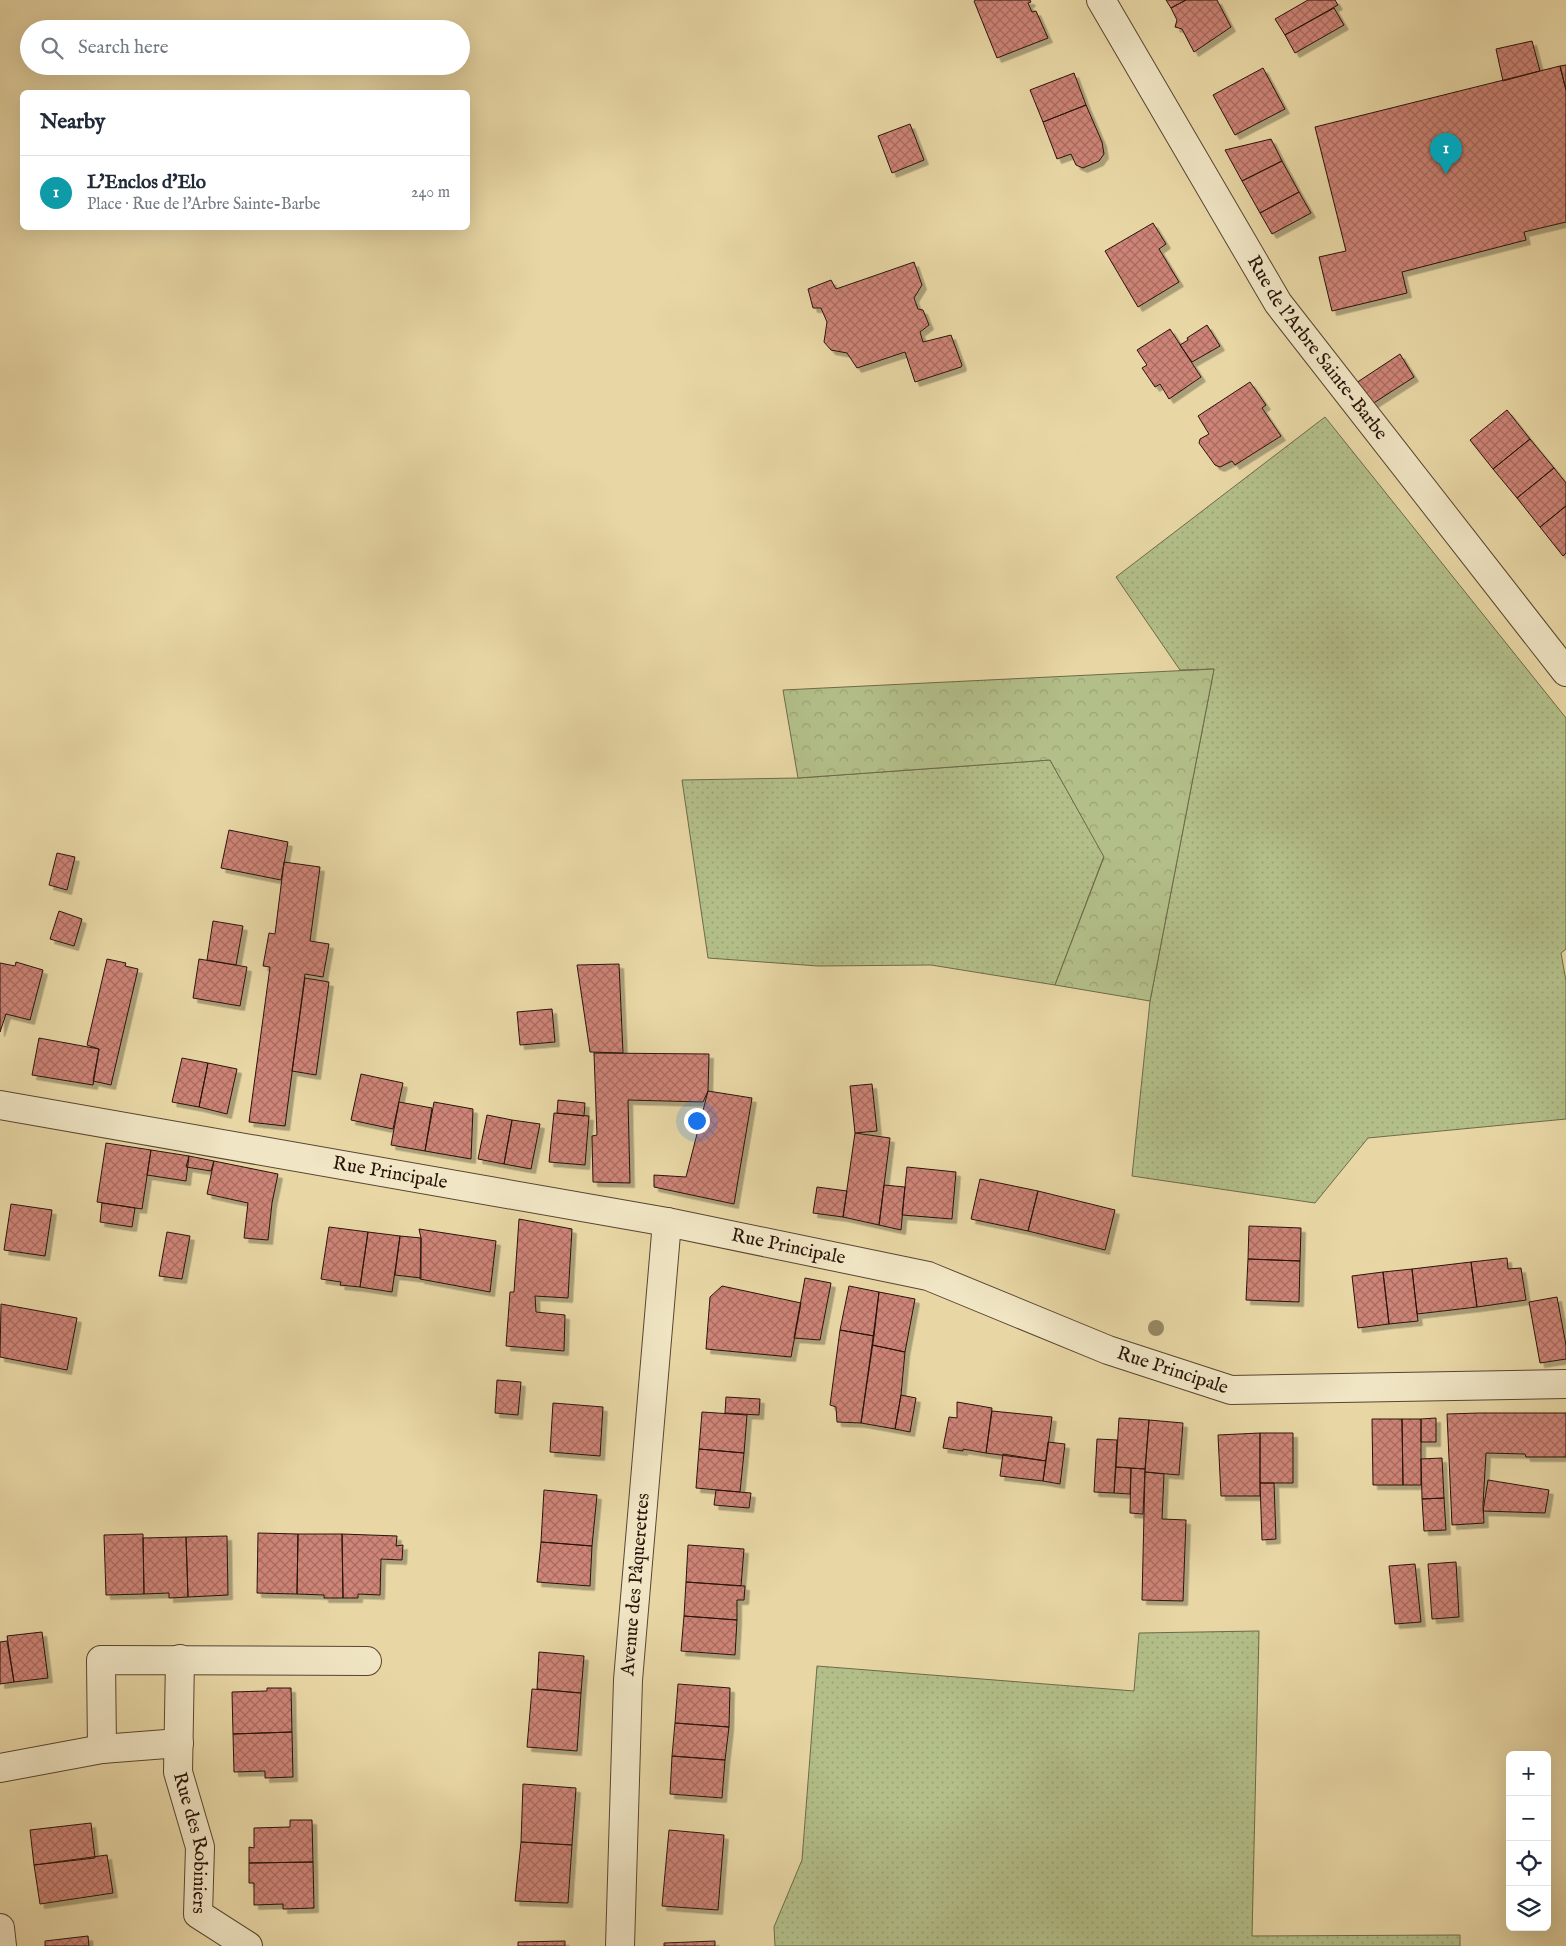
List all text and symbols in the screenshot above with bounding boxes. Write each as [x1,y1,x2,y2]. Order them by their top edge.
search box [20,20,470,75]
icon: search [38,34,66,62]
text: Search here [78,36,169,60]
text: Nearby [40,109,105,136]
pin: 1 [1430,133,1462,174]
text: L'Enclos d'Elo [87,171,206,195]
text: 1 [53,183,59,203]
text: 240 m [411,183,450,203]
text: Place · Rue de l'Arbre Sainte-Barbe [87,195,320,215]
street label: Rue de l'Arbre Sainte-Barbe [1241,251,1393,445]
your location [684,1108,710,1134]
street label: Rue Principale [331,1152,449,1195]
street label: Rue Principale [729,1224,848,1271]
street label: Rue Principale [1114,1342,1231,1400]
street label: Avenue des Pâquerettes [616,1492,656,1678]
map controls [1506,1751,1551,1931]
button: + [1506,1751,1551,1796]
street label: Rue des Robiniers [167,1769,213,1914]
button: − [1506,1796,1551,1841]
button: locate [1506,1841,1551,1886]
button: layers [1506,1886,1551,1931]

